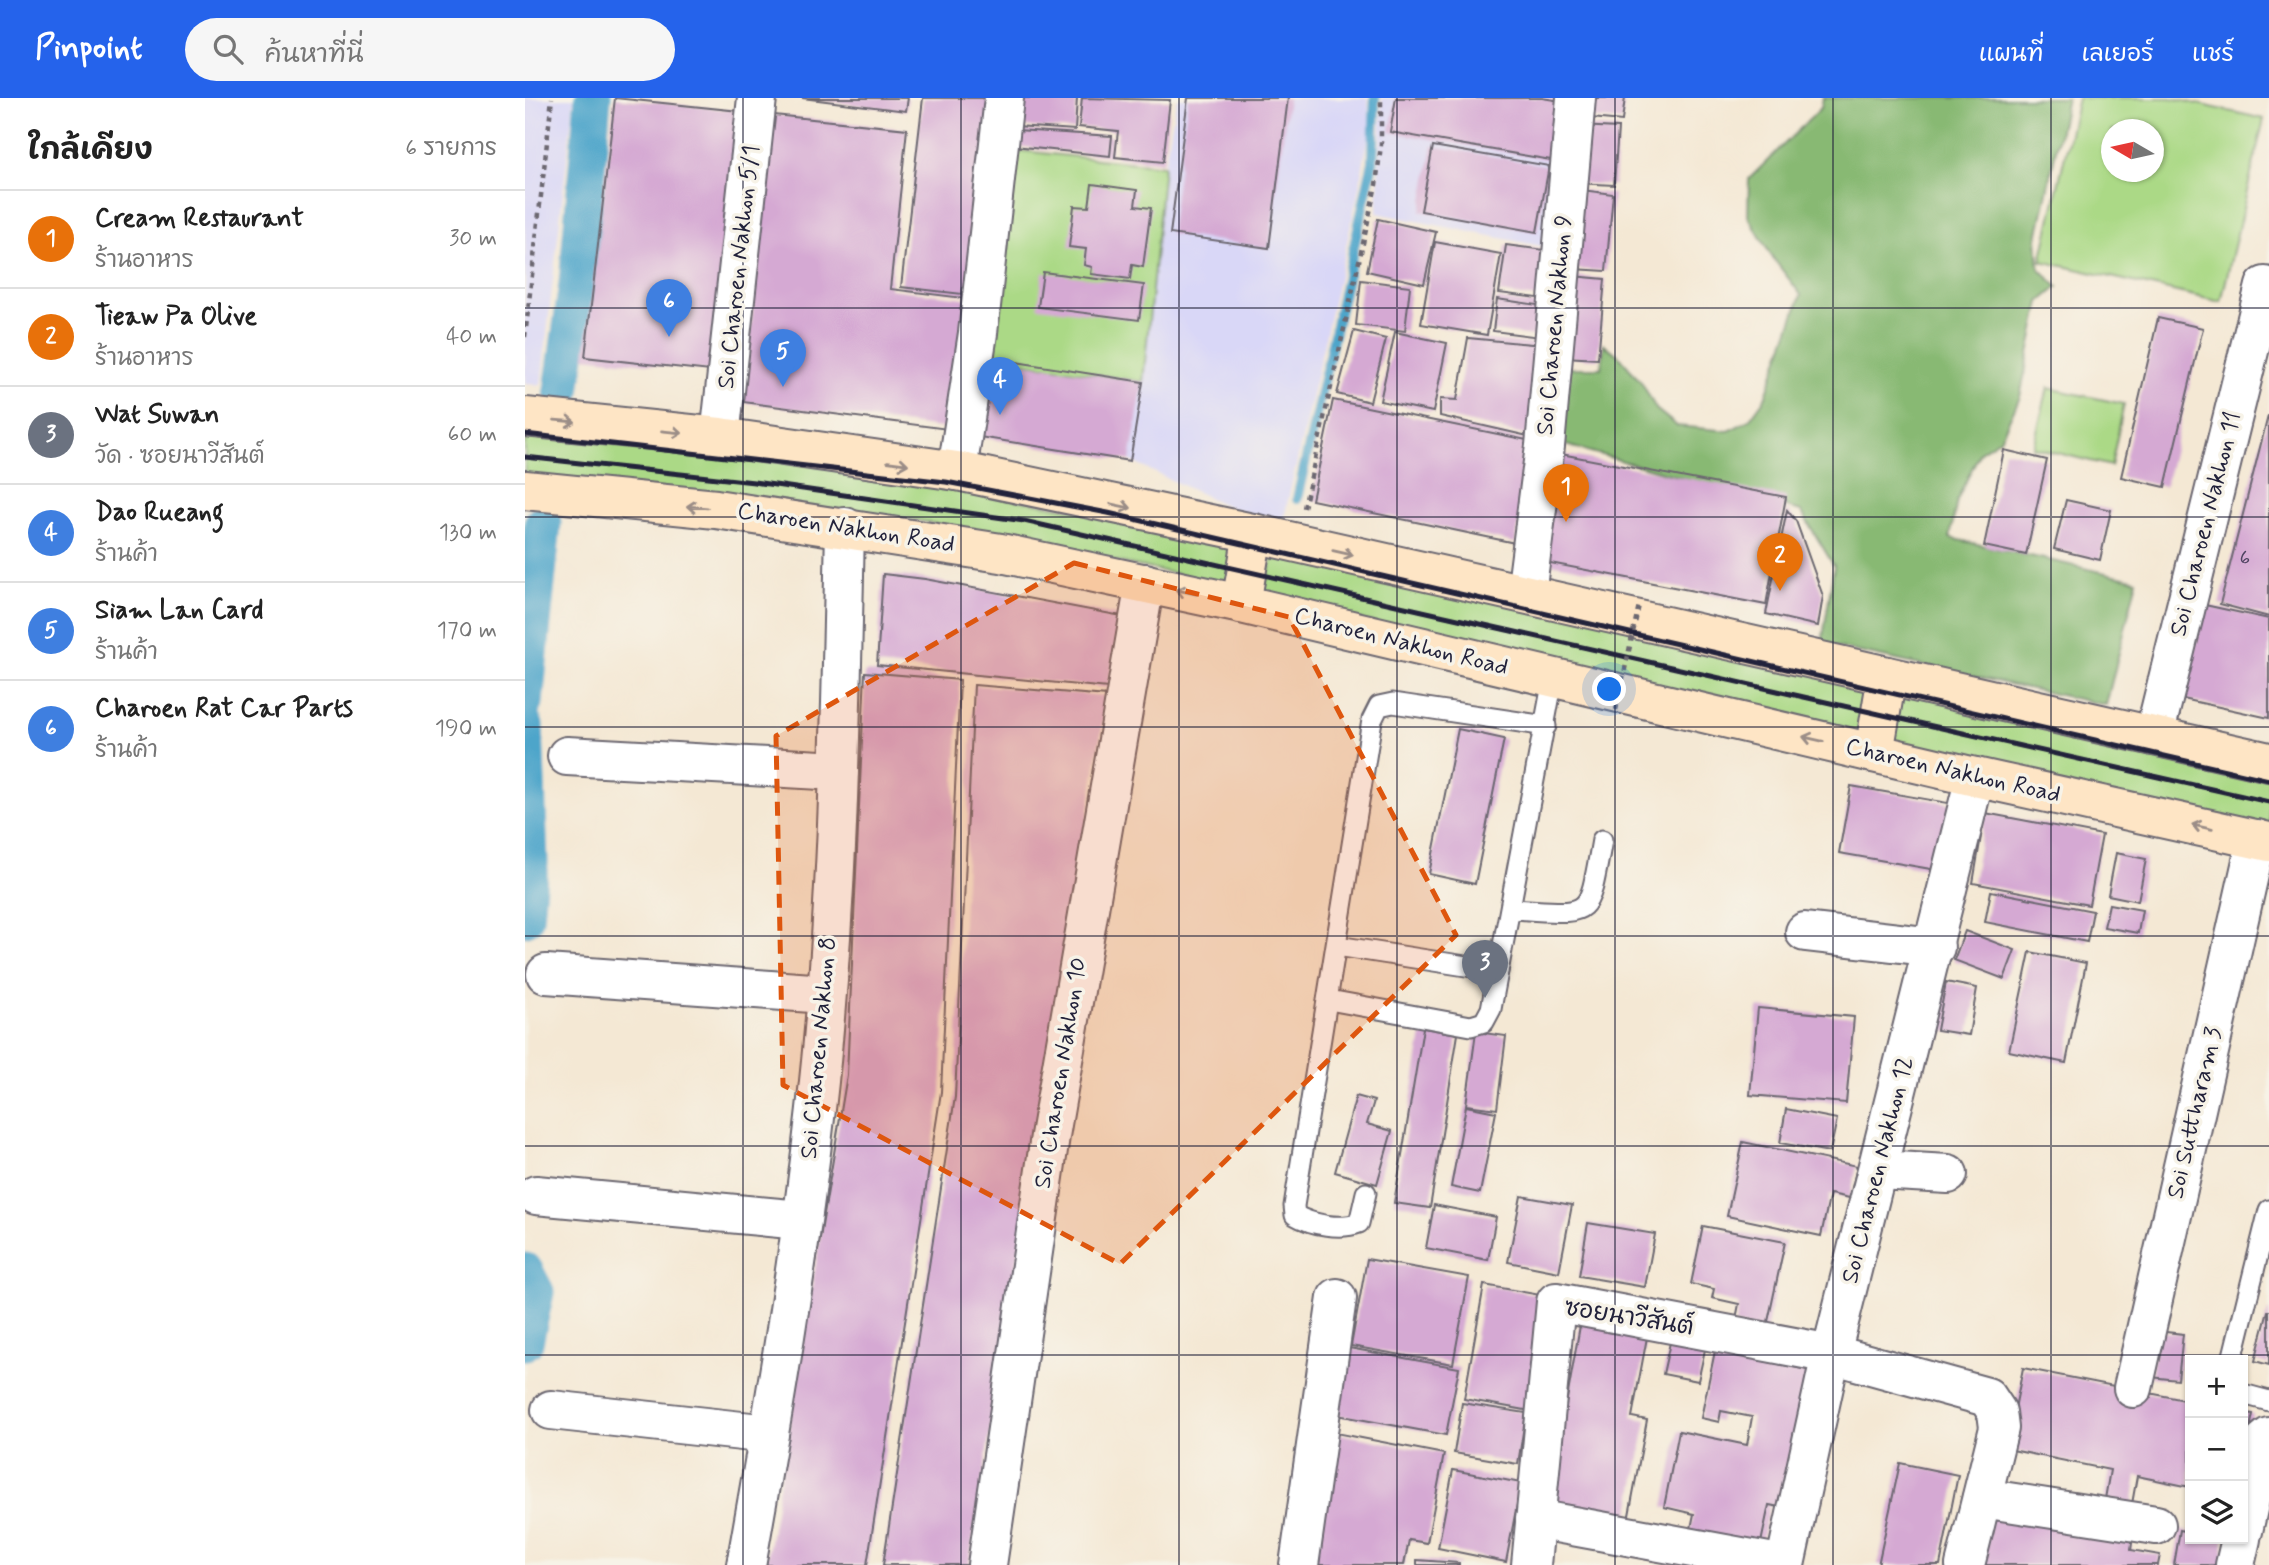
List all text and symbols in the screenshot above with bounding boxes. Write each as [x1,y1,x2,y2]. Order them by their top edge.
search box [185,18,675,81]
text: Pinpoint [35,27,143,71]
icon: search [209,30,247,68]
text: ค้นหาที่นี่ [265,38,363,72]
text: แผนที่ [1979,39,2044,70]
text: เลเยอร์ [2082,39,2154,70]
text: แชร์ [2192,39,2234,70]
north arrow [2101,119,2164,182]
text: ใกล้เคียง [28,131,153,170]
text: 6 รายการ [405,134,497,164]
street label: Soi Charoen Nakhon 5/1 [711,144,767,390]
text: Cream Restaurant [95,202,304,236]
street label: Soi Charoen Nakhon 9 [1530,214,1580,436]
text: 1 [46,224,56,254]
text: 30 m [449,224,497,254]
text: ร้านอาหาร [95,246,194,276]
pin: 6 [646,279,692,337]
text: Tieaw Pa Olive [95,300,257,334]
text: 2 [45,322,57,352]
text: 40 m [446,322,497,352]
pin: 5 [760,329,806,387]
text: ร้านอาหาร [95,344,194,374]
pin: 4 [977,357,1023,415]
text: Wat Suwan [95,398,219,432]
street label: Soi Charoen Nakhon 11 [2163,409,2249,639]
one-way arrow [553,415,576,428]
text: 3 [46,420,56,450]
text: 60 m [448,420,497,450]
one-way arrow [660,425,683,438]
text: วัด · ซอยนาวีสันต์ [95,442,265,472]
one-way arrow [886,456,909,469]
pin: 1 [1543,464,1589,522]
text: Dao Rueang [95,496,224,530]
street label: Charoen Nakhon Road [735,496,957,560]
one-way arrow [1109,499,1132,513]
one-way arrow [686,500,709,513]
text: 4 [44,518,58,548]
text: 130 m [439,518,497,548]
pin: 2 [1757,533,1803,591]
text: ร้านค้า [95,540,158,570]
house number: 6 [2240,544,2250,572]
one-way arrow [1331,547,1354,561]
one-way arrow [1175,585,1198,599]
text: Siam Lan Card [95,594,264,628]
street label: Charoen Nakhon Road [1291,600,1511,684]
text: 5 [44,616,58,646]
text: 170 m [437,616,497,646]
text: ร้านค้า [95,638,158,668]
your location [1592,672,1626,706]
text: Charoen Rat Car Parts [95,692,353,726]
text: 6 [45,714,57,744]
text: 190 m [435,714,497,744]
street label: Charoen Nakhon Road [1843,731,2063,811]
one-way arrow [1802,732,1825,745]
text: ร้านค้า [95,736,158,766]
one-way arrow [2191,819,2214,833]
street label: Soi Charoen Nakhon 8 [794,936,844,1160]
pin: 3 [1462,940,1508,998]
street label: Soi Charoen Nakhon 10 [1027,955,1095,1191]
street label: Soi Suttharam 3 [2160,1024,2230,1202]
street label: Soi Charoen Nakhon 12 [1835,1053,1921,1287]
street label: ซอยนาวีสันต์ [1562,1290,1696,1344]
map controls [2185,1355,2248,1544]
button: + [2185,1355,2248,1418]
button: − [2185,1418,2248,1481]
button: layers [2185,1481,2248,1544]

